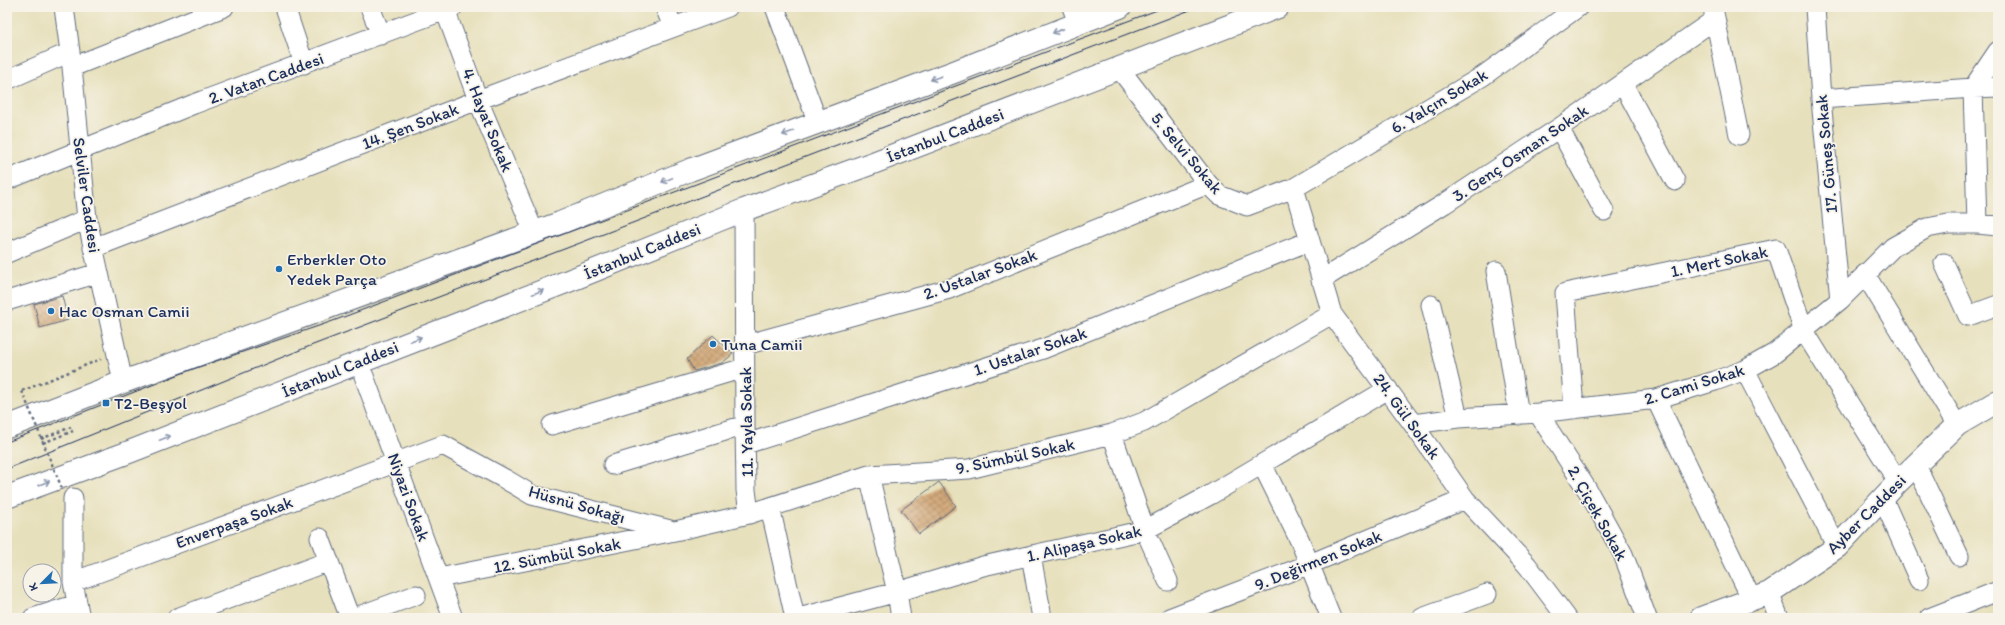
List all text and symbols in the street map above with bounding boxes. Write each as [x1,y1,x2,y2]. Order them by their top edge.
one-way arrow [1052,28,1064,36]
street label: 2. Vatan Caddesi [206,48,326,108]
street label: 6. Yalçın Sokak [1387,64,1491,138]
street label: 4. Hayat Sokak [458,65,518,175]
one-way arrow [931,75,943,83]
street label: 17. Güneş Sokak [1811,94,1841,214]
street label: 14. Şen Sokak [359,98,461,154]
street label: 3. Genç Osman Sokak [1448,100,1592,206]
street label: İstanbul Caddesi [884,103,1006,167]
street label: 5. Selvi Sokak [1147,108,1227,198]
one-way arrow [783,130,795,138]
street label: Selviler Caddesi [69,136,105,254]
one-way arrow [661,176,673,184]
street label: İstanbul Caddesi [581,219,703,283]
street label: 1. Mert Sokak [1669,241,1770,281]
street label: 2. Ustalar Sokak [921,244,1040,304]
place label: Erberkler Oto Yedek Parça [287,249,386,289]
marker: Erberkler Oto Yedek Parça [274,264,284,274]
one-way arrow [531,288,543,296]
place label: Hac Osman Camii [59,301,190,321]
marker: Hac Osman Camii [46,306,56,316]
street label: 1. Ustalar Sokak [971,322,1089,380]
one-way arrow [410,334,422,342]
place label: Tuna Camii [721,334,803,354]
street label: İstanbul Caddesi [279,337,401,401]
marker: Tuna Camii [708,339,718,349]
street label: 2. Cami Sokak [1641,359,1747,409]
street label: 11. Yayla Sokak [735,366,757,477]
street label: 24. Gül Sokak [1369,369,1445,463]
place label: T2-Beşyol [114,393,187,413]
marker: T2-Beşyol [101,398,111,408]
one-way arrow [159,433,171,441]
street label: 9. Sümbül Sokak [954,434,1077,478]
street label: Niyazi Sokak [384,450,434,544]
street label: 2. Çiçek Sokak [1564,462,1632,564]
street label: Ayber Caddesi [1822,470,1910,558]
one-way arrow [37,479,49,487]
street label: Hüsnü Sokağı [526,481,628,527]
street label: Enverpaşa Sokak [173,491,296,552]
street label: 1. Alipaşa Sokak [1025,520,1144,566]
street label: 9. Değirmen Sokak [1251,525,1385,595]
street label: 12. Sümbül Sokak [492,533,623,577]
north arrow [22,563,62,603]
text: K [26,580,41,593]

